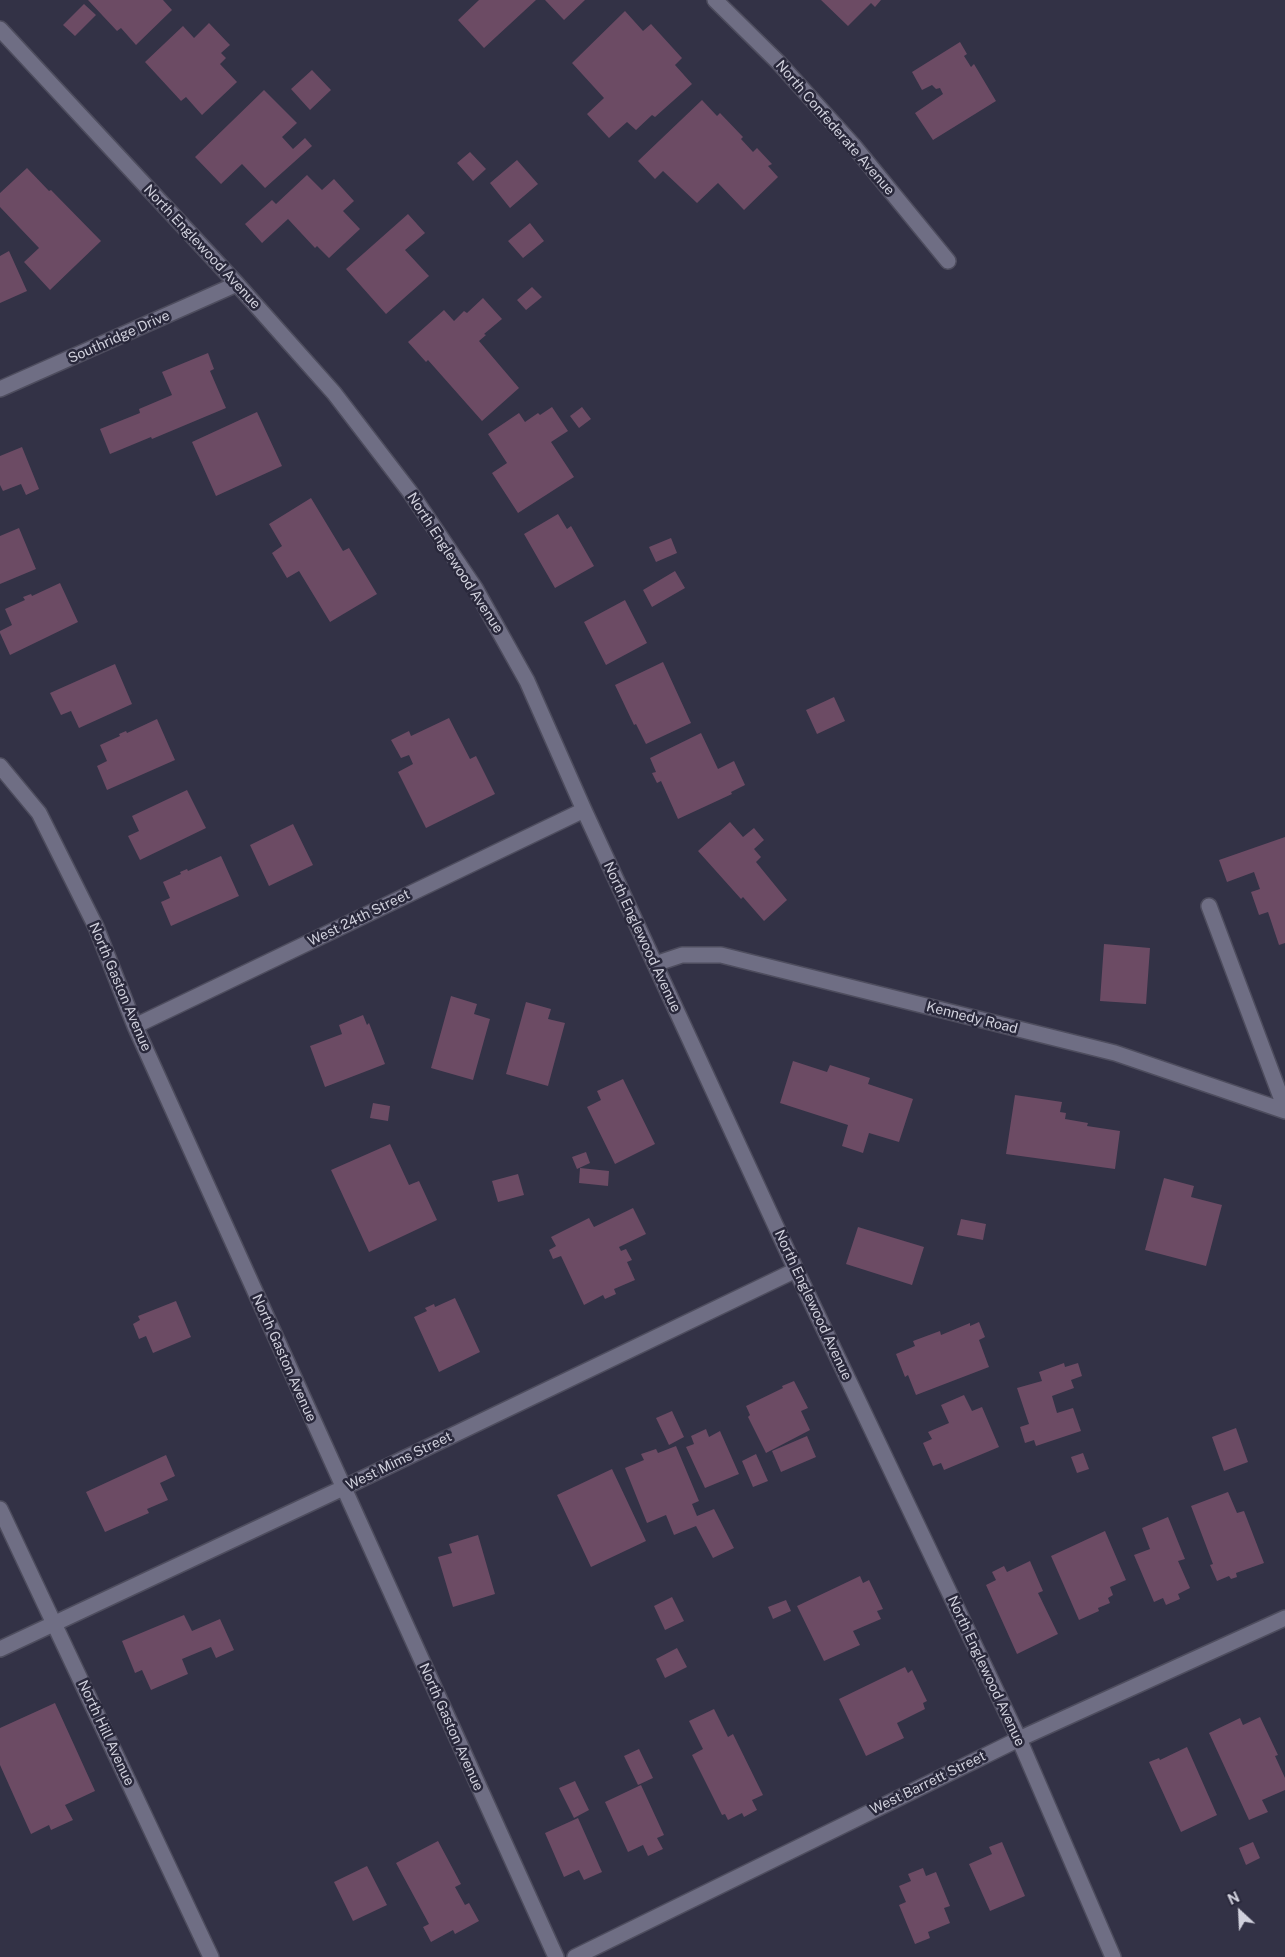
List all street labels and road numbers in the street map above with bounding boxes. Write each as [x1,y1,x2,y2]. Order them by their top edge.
street label: North Confederate Avenue [772,57,898,199]
street label: North Englewood Avenue [140,181,264,313]
street label: Southridge Drive [66,307,172,367]
street label: North Englewood Avenue [403,490,507,636]
street label: North Englewood Avenue [600,859,684,1015]
street label: West 24th Street [305,886,413,950]
street label: North Gaston Avenue [85,920,155,1054]
street label: Kennedy Road [925,999,1019,1037]
street label: North Englewood Avenue [771,1227,855,1383]
street label: North Gaston Avenue [248,1291,320,1425]
street label: West Mims Street [343,1428,455,1494]
street label: North Englewood Avenue [944,1593,1028,1749]
street label: North Gaston Avenue [415,1660,487,1794]
street label: North Hill Avenue [74,1678,138,1788]
street label: West Barrett Street [867,1748,989,1818]

